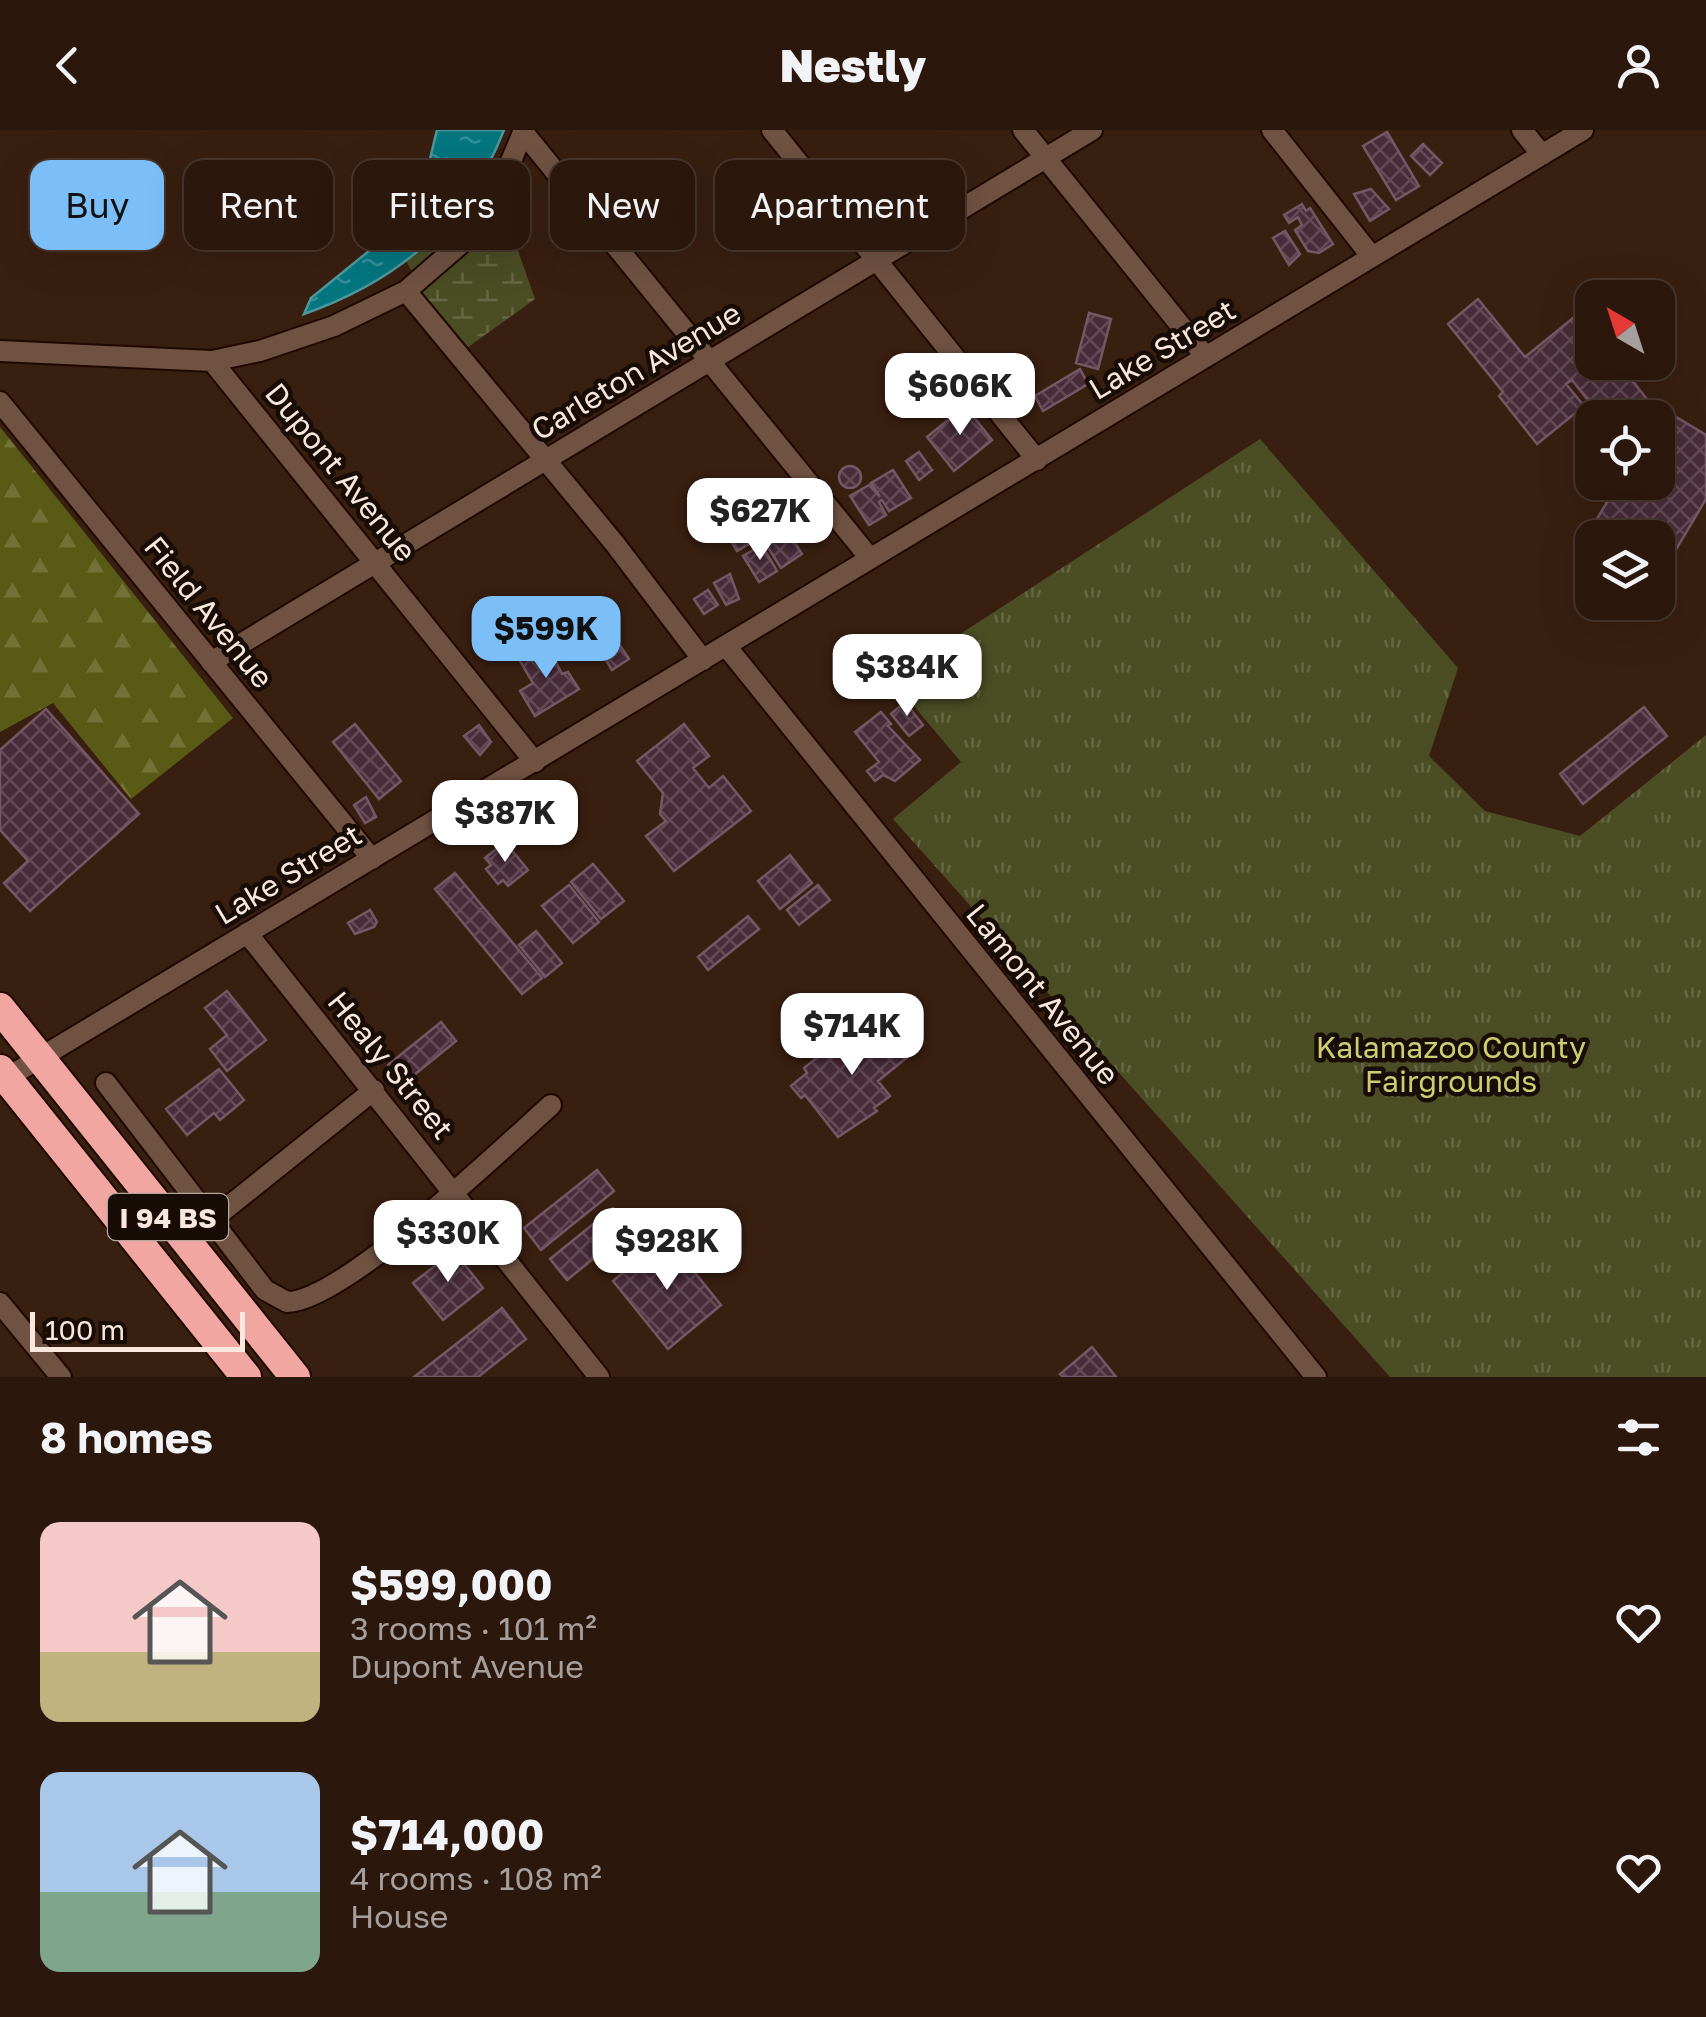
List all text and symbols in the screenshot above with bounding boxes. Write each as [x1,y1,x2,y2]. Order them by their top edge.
icon: back [40,38,95,93]
text: Nestly [780,38,926,92]
icon: person [1611,38,1666,93]
chip: Buy [30,160,164,250]
chip: Rent [184,160,333,250]
chip: Filters [353,160,530,250]
chip: New [550,160,695,250]
chip: Apartment [715,160,965,250]
north arrow [1575,280,1675,380]
map controls [1575,280,1675,620]
street label: Lake Street [1082,291,1242,407]
street label: Carleton Avenue [525,294,747,448]
pin: $606K [890,353,1030,438]
text: $606K [907,366,1013,404]
street label: Dupont Avenue [258,376,424,568]
button: locate [1575,400,1675,500]
pin: $627K [690,478,830,563]
text: $627K [709,491,811,529]
button: layers [1575,520,1675,620]
street label: Field Avenue [137,529,281,695]
pin: $599K [476,596,616,681]
text: $599K [494,609,598,647]
pin: $384K [837,634,977,719]
text: $384K [855,647,959,685]
pin: $387K [435,780,575,865]
text: $387K [454,793,556,831]
street label: Lake Street [208,816,368,932]
street label: Lamont Avenue [959,896,1127,1092]
street label: Healy Street [321,984,461,1146]
pin: $714K [782,993,922,1078]
text: $714K [803,1006,901,1044]
park label: Kalamazoo County Fairgrounds [1316,1029,1586,1099]
road number: I 94 BS [108,1194,228,1240]
pin: $330K [378,1200,518,1285]
pin: $928K [597,1208,737,1293]
text: $330K [396,1213,500,1251]
text: $928K [615,1221,719,1259]
scale bar [30,1307,245,1352]
text: 100 m [45,1313,125,1346]
icon: filters [1611,1410,1666,1465]
text: 8 homes [40,1412,213,1462]
text: $599,000 [350,1559,552,1609]
icon: home [120,1562,240,1682]
icon: heart [1611,1595,1666,1650]
text: 3 rooms · 101 m² [350,1609,597,1647]
text: Dupont Avenue [350,1647,584,1685]
text: $714,000 [350,1809,544,1859]
icon: home [120,1812,240,1932]
icon: heart [1611,1845,1666,1900]
text: 4 rooms · 108 m² [350,1859,602,1897]
text: House [350,1897,448,1935]

